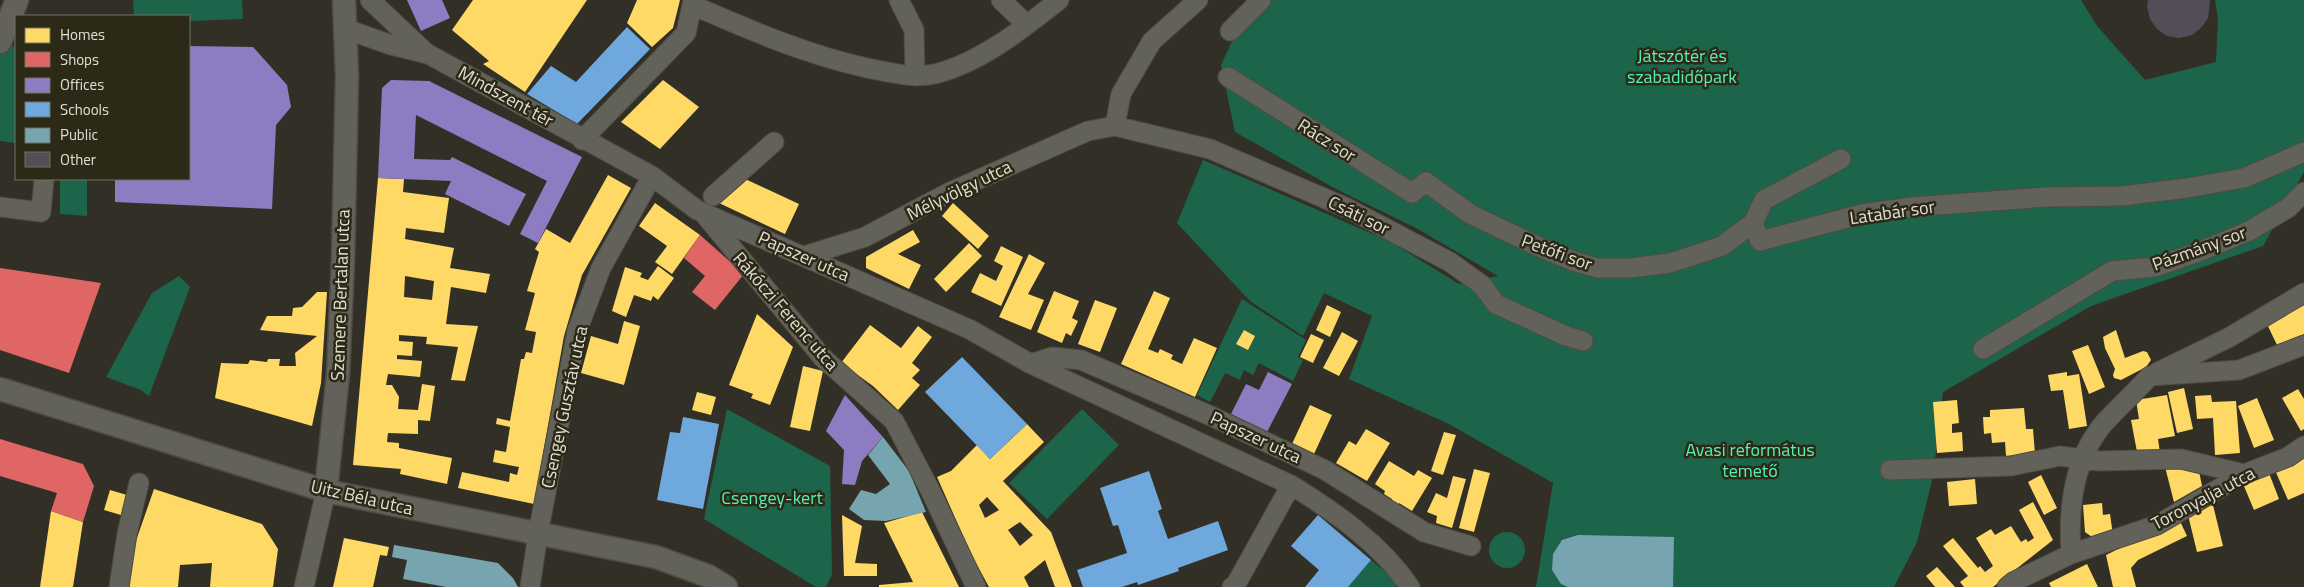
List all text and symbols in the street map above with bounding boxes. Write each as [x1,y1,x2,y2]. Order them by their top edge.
legend [15,15,190,180]
text: Homes [60,23,105,46]
park label: Játszótér és szabadidőpark [1627,42,1737,90]
text: Shops [60,48,99,71]
street label: Mindszent tér [453,59,559,133]
text: Offices [60,73,104,96]
text: Schools [60,98,109,121]
street label: Rácz sor [1293,112,1361,168]
text: Public [60,123,98,146]
text: Other [60,148,96,171]
street label: Mélyvölgy utca [902,153,1016,227]
street label: Csáti sor [1324,189,1394,241]
street label: Latabár sor [1848,193,1936,231]
street label: Szemere Bertalan utca [324,209,356,381]
street label: Pázmány sor [2148,219,2250,277]
street label: Papszer utca [754,224,854,288]
street label: Petőfi sor [1518,227,1596,277]
street label: Rákóczi Ferenc utca [727,246,845,376]
street label: Csengey Gusztáv utca [534,323,594,491]
street label: Papszer utca [1206,404,1306,470]
park label: Avasi református temető [1685,436,1815,484]
street label: Toronyalja utca [2146,459,2260,537]
street label: Uitz Béla utca [308,472,416,522]
park label: Csengey-kert [721,484,823,511]

